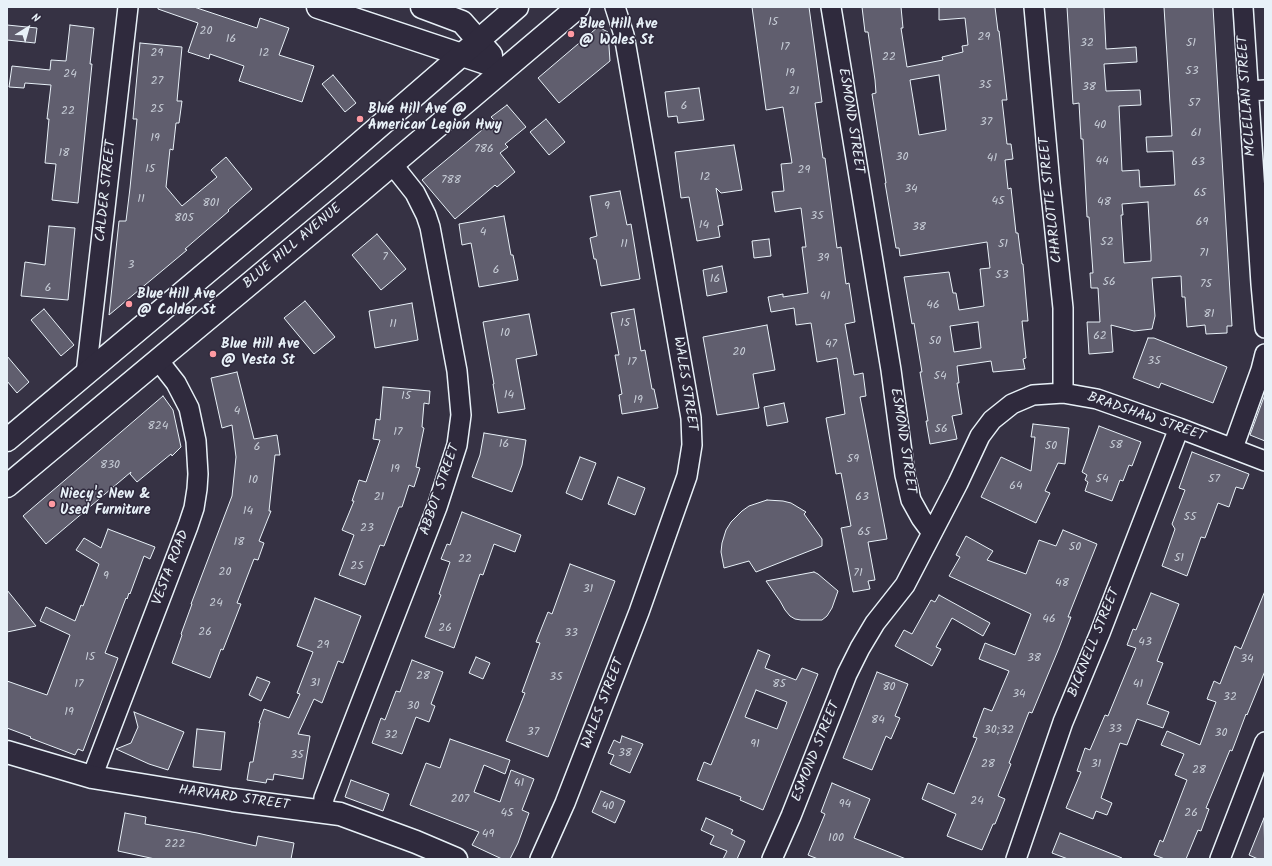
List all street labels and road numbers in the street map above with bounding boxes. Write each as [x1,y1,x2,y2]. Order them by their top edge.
street label: MCLELLAN STREET [1235,35,1261,157]
street label: ESMOND STREET [833,67,867,175]
street label: CHARLOTTE STREET [1037,136,1067,264]
street label: CALDER STREET [93,139,121,243]
street label: BLUE HILL AVENUE [240,201,346,293]
street label: WALES STREET [668,336,700,432]
street label: ESMOND STREET [885,387,919,495]
street label: BRADSHAW STREET [1085,390,1207,446]
street label: ABBOT STREET [418,442,464,538]
street label: VESTA ROAD [150,528,194,608]
street label: BICKNELL STREET [1066,586,1124,700]
street label: WALES STREET [579,656,629,752]
street label: ESMOND STREET [789,700,845,804]
street label: HARVARD STREET [177,783,291,815]

